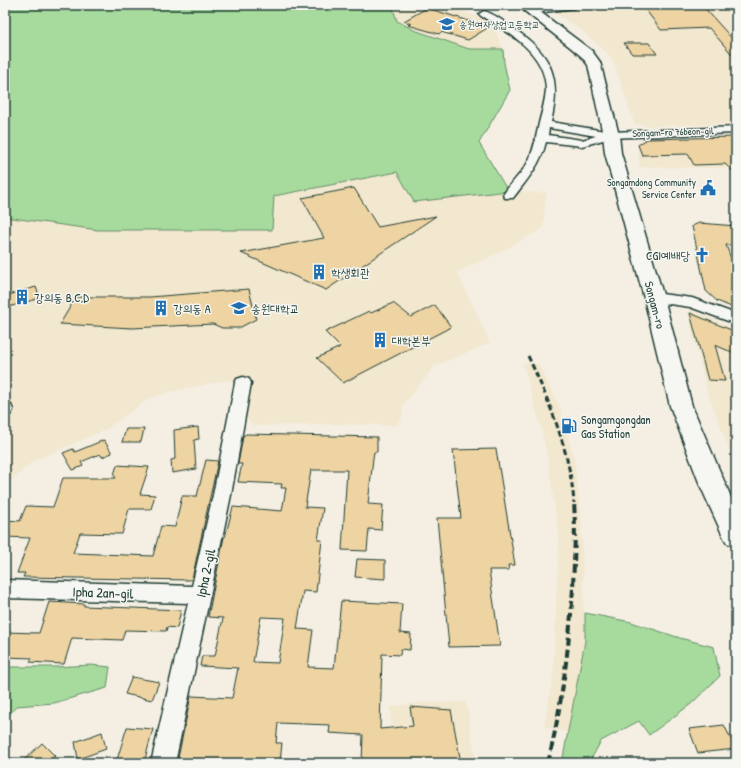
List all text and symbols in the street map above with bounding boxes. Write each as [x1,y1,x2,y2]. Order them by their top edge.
school or university icon: 송원여자상업고등학교 [438,15,456,33]
place label: 송원여자상업고등학교 [459,18,539,31]
street label: Songam-ro 76beon-gil [632,124,714,140]
place label: Songamdong Community Service Center [607,176,696,201]
public building icon: Songamdong Community Service Center [699,179,717,197]
church icon: CGI예배당 [693,246,711,264]
place label: CGI예배당 [646,247,690,264]
building icon: 학생회관 [310,263,328,281]
place label: 학생회관 [331,264,370,281]
street label: Songam-ro [641,279,669,331]
building icon: 강의동 B,C,D [13,288,31,306]
place label: 강의동 B,C,D [34,289,89,306]
building icon: 강의동 A [152,299,170,317]
school or university icon: 송원대학교 [230,299,248,317]
place label: 강의동 A [173,300,211,317]
place label: 송원대학교 [251,300,299,317]
building icon: 대학본부 [371,331,389,349]
place label: 대학본부 [392,332,431,349]
place label: Songamgongdan Gas Station [581,411,651,442]
fuel station icon: Songamgongdan Gas Station [560,417,578,435]
street label: Ipha 2-gil [191,547,220,599]
street label: Ipha 2an-gil [72,581,134,604]

